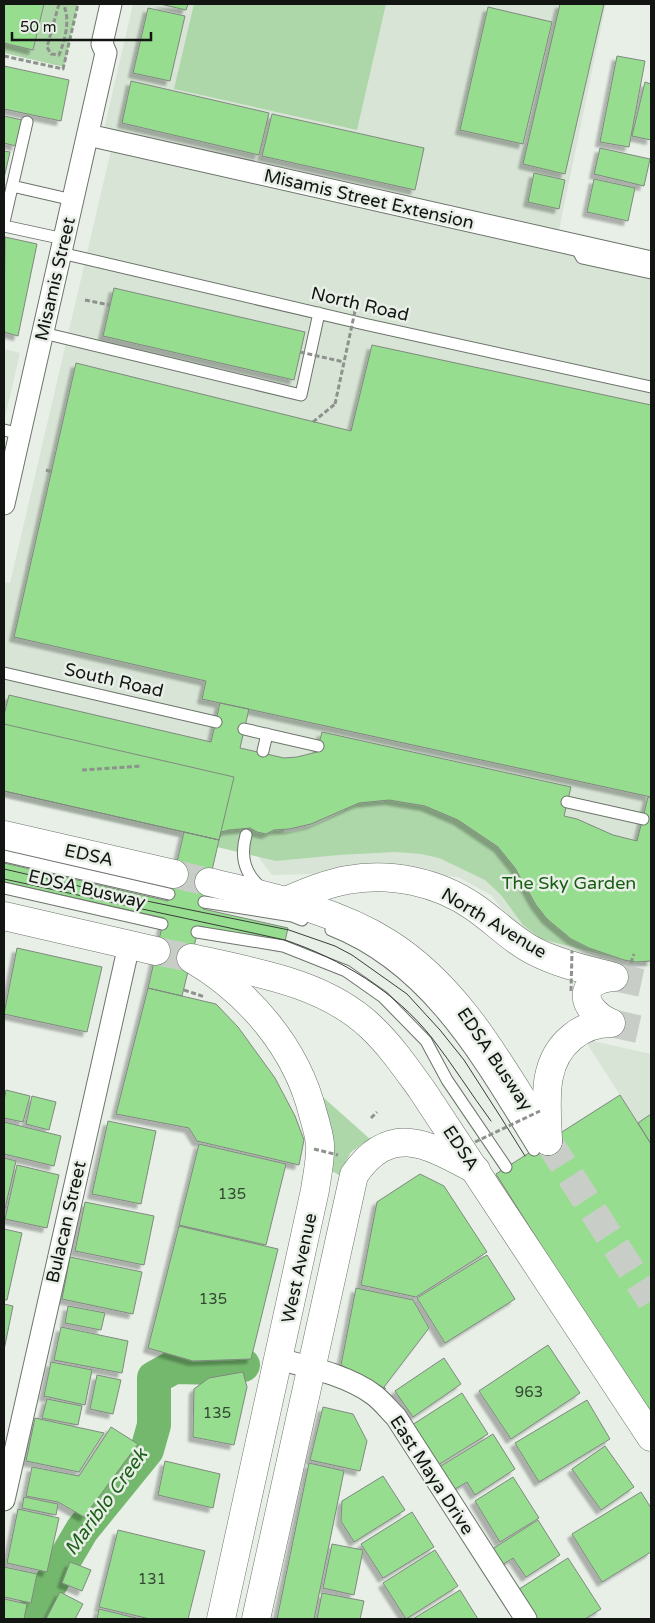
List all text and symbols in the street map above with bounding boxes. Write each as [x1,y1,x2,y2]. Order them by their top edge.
scale bar [12,10,151,42]
text: 50 m [20,18,57,36]
street label: Misamis Street Extension [262,164,476,234]
street label: Misamis Street [30,215,80,343]
street label: North Road [309,282,411,326]
street label: South Road [62,658,166,702]
street label: EDSA [62,839,116,871]
street label: EDSA Busway [26,865,148,913]
park label: The Sky Garden [502,872,636,894]
street label: North Avenue [437,883,551,963]
street label: EDSA Busway [452,1003,538,1115]
street label: EDSA [438,1121,484,1175]
street label: Bulacan Street [41,1159,91,1285]
house number: 135 [218,1185,246,1203]
street label: West Avenue [277,1211,321,1325]
house number: 135 [199,1290,227,1308]
house number: 963 [515,1383,543,1401]
house number: 135 [203,1404,231,1422]
street label: East Maya Drive [385,1411,479,1539]
water label: Mariblo Creek [60,1443,153,1560]
house number: 131 [138,1570,166,1588]

